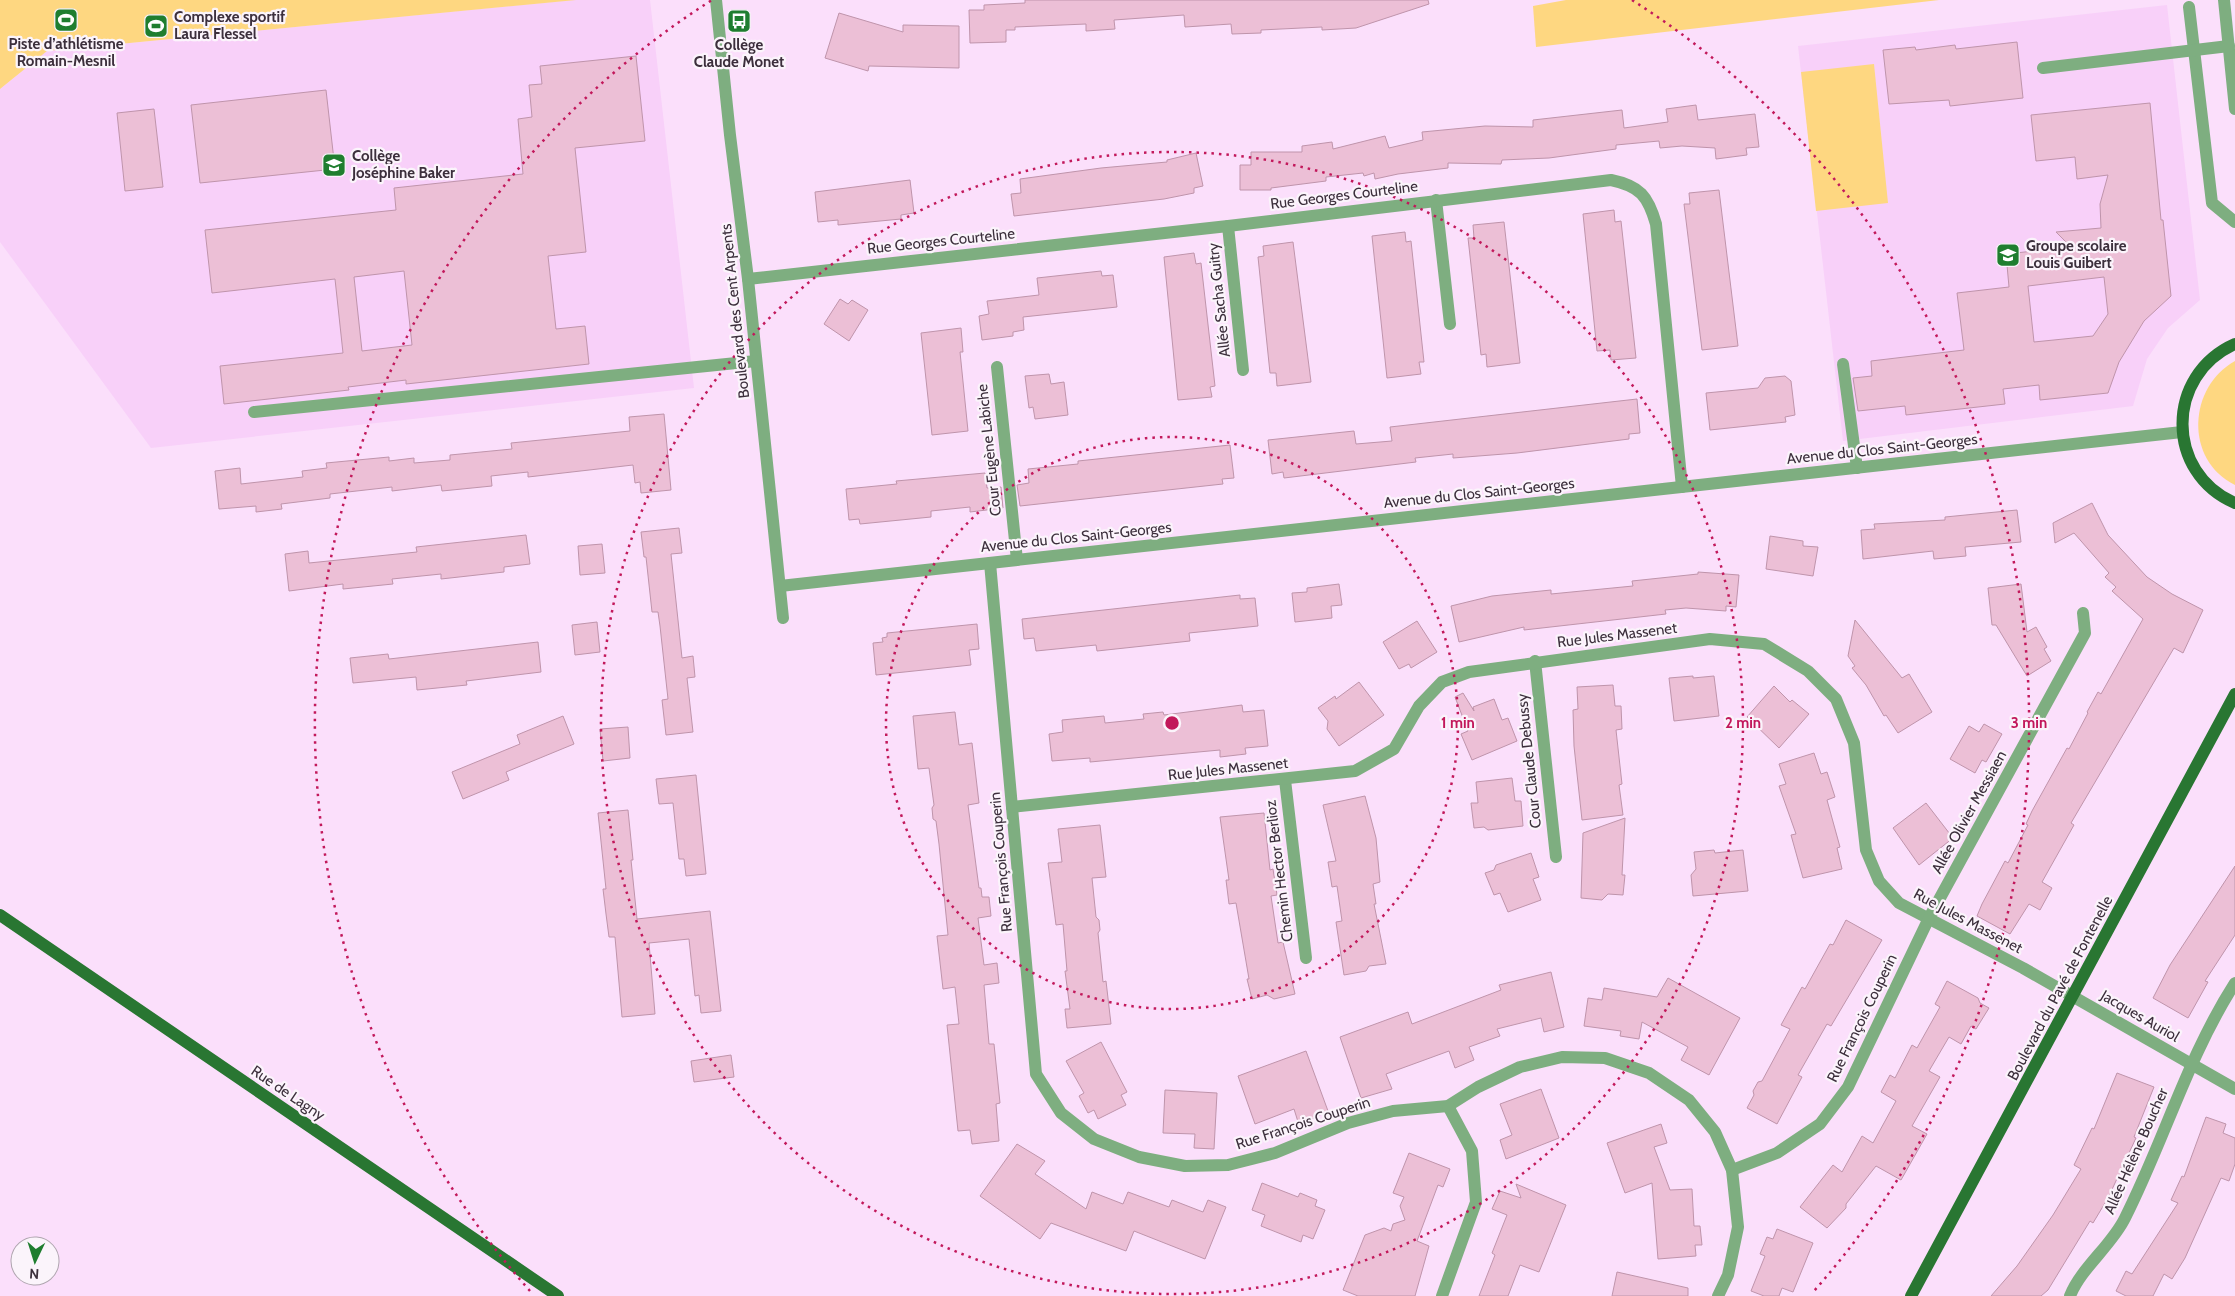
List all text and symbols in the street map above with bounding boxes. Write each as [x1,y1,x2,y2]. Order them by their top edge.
sports icon: Piste d’athlétisme Romain-Mesnil [53,7,79,33]
place label: Complexe sportif Laura Flessel [174,8,285,43]
bus stop icon: Collège Claude Monet [726,8,752,34]
sports icon: Complexe sportif Laura Flessel [143,13,169,39]
place label: Piste d’athlétisme Romain-Mesnil [9,35,124,70]
place label: Collège Claude Monet [694,36,784,71]
place label: Collège Joséphine Baker [351,147,455,182]
school or university icon: Collège Joséphine Baker [321,152,347,178]
street label: Rue Georges Courteline [1269,177,1419,213]
street label: Boulevard des Cent Arpents [717,223,753,399]
street label: Rue Georges Courteline [866,224,1016,258]
place label: Groupe scolaire Louis Guibert [2026,237,2127,272]
street label: Allée Sacha Guitry [1204,242,1234,358]
school or university icon: Groupe scolaire Louis Guibert [1995,242,2021,268]
street label: Cour Eugène Labiche [973,383,1005,517]
street label: Avenue du Clos Saint-Georges [1786,430,1978,468]
street label: Avenue du Clos Saint-Georges [1383,474,1575,512]
street label: Avenue du Clos Saint-Georges [980,518,1172,556]
street label: Rue Jules Massenet [1556,619,1678,651]
street label: Cour Claude Debussy [1513,692,1545,829]
centre of rings [1163,714,1181,732]
text: 1 min [1441,714,1475,732]
text: 2 min [1725,714,1761,732]
text: 3 min [2011,714,2047,732]
street label: Allée Olivier Messiaen [1928,747,2010,877]
street label: Rue Jules Massenet [1167,754,1289,784]
street label: Rue François Couperin [986,791,1016,933]
street label: Chemin Hector Berlioz [1261,799,1297,943]
street label: Rue Jules Massenet [1911,885,2025,957]
street label: Boulevard du Pavé de Fontenelle [2004,892,2117,1083]
street label: Rue François Couperin [1823,951,1901,1085]
street label: Jacques Auriol [2097,986,2183,1046]
street label: Rue de Lagny [248,1062,329,1124]
street label: Allée Hélène Boucher [2100,1085,2172,1217]
street label: Rue François Couperin [1233,1093,1373,1153]
north arrow [10,1236,60,1286]
text: N [29,1265,40,1283]

